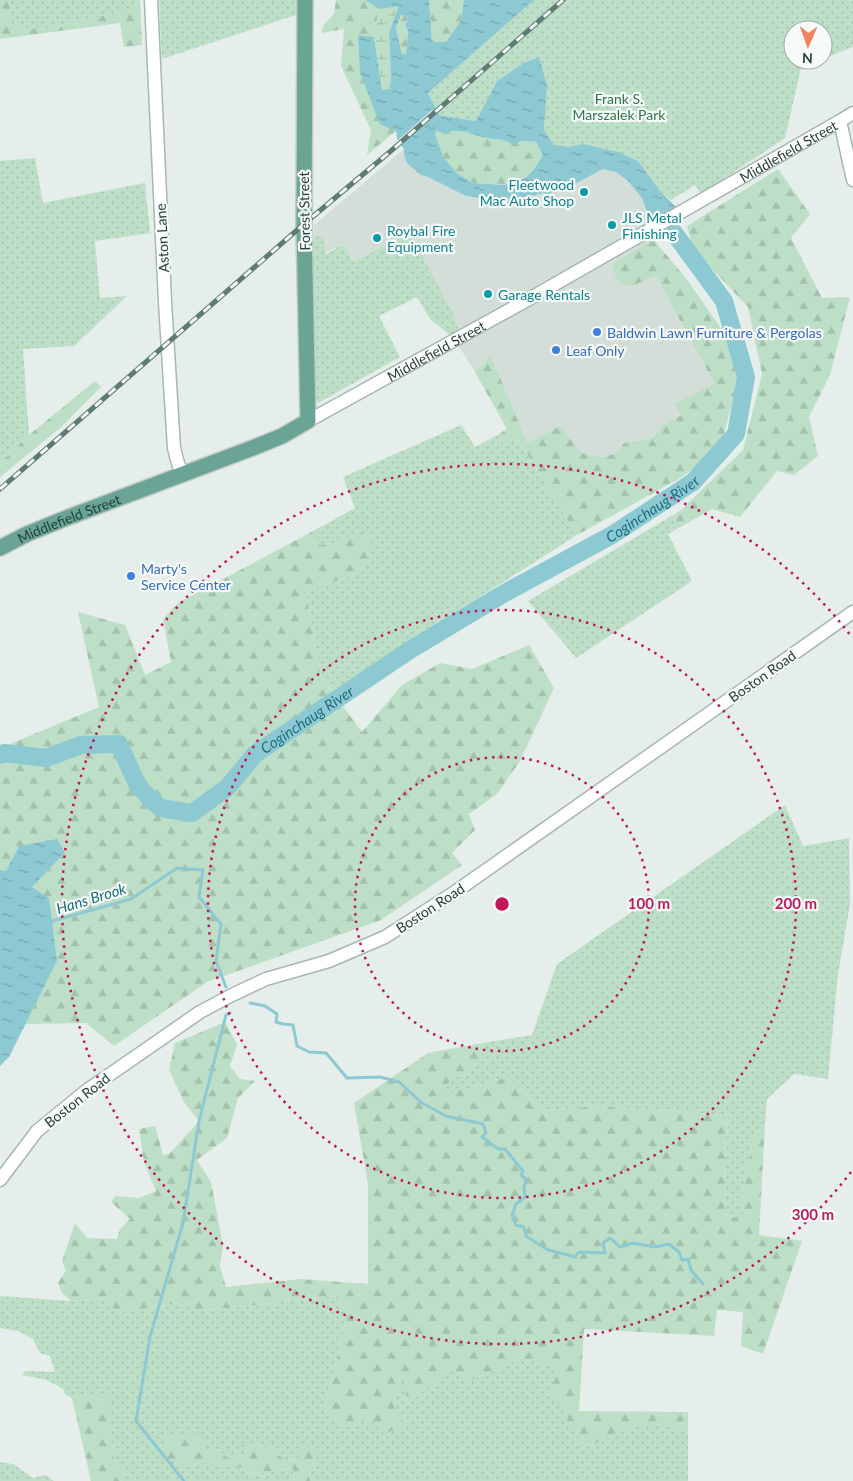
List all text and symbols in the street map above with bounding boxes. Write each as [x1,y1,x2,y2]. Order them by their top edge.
north arrow [783,20,833,70]
text: N [802,50,813,67]
park label: Frank S. Marszalek Park [573,90,666,123]
street label: Middlefield Street [736,116,840,185]
street label: Forest Street [295,171,313,251]
place label: Fleetwood Mac Auto Shop [480,176,574,209]
marker: Fleetwood Mac Auto Shop [578,186,590,198]
street label: Aston Lane [152,203,172,273]
place label: JLS Metal Finishing [622,209,682,242]
marker: JLS Metal Finishing [606,219,618,231]
place label: Roybal Fire Equipment [387,222,455,255]
marker: Roybal Fire Equipment [371,232,383,244]
place label: Garage Rentals [498,286,590,303]
marker: Garage Rentals [482,288,494,300]
street label: Middlefield Street [384,316,488,384]
place label: Baldwin Lawn Furniture & Pergolas [607,324,822,341]
marker: Baldwin Lawn Furniture & Pergolas [591,326,603,338]
place label: Leaf Only [566,342,625,359]
marker: Leaf Only [550,344,562,356]
water label: Coginchaug River [602,471,704,546]
street label: Middlefield Street [14,490,123,546]
place label: Marty's Service Center [141,560,231,593]
marker: Marty's Service Center [125,570,137,582]
street label: Boston Road [725,647,799,705]
water label: Coginchaug River [257,681,357,757]
water label: Hans Brook [54,879,129,917]
street label: Boston Road [393,880,467,936]
text: 100 m [628,894,670,912]
text: 200 m [775,894,817,912]
centre of rings [493,895,511,913]
street label: Boston Road [41,1069,113,1131]
text: 300 m [792,1205,834,1223]

